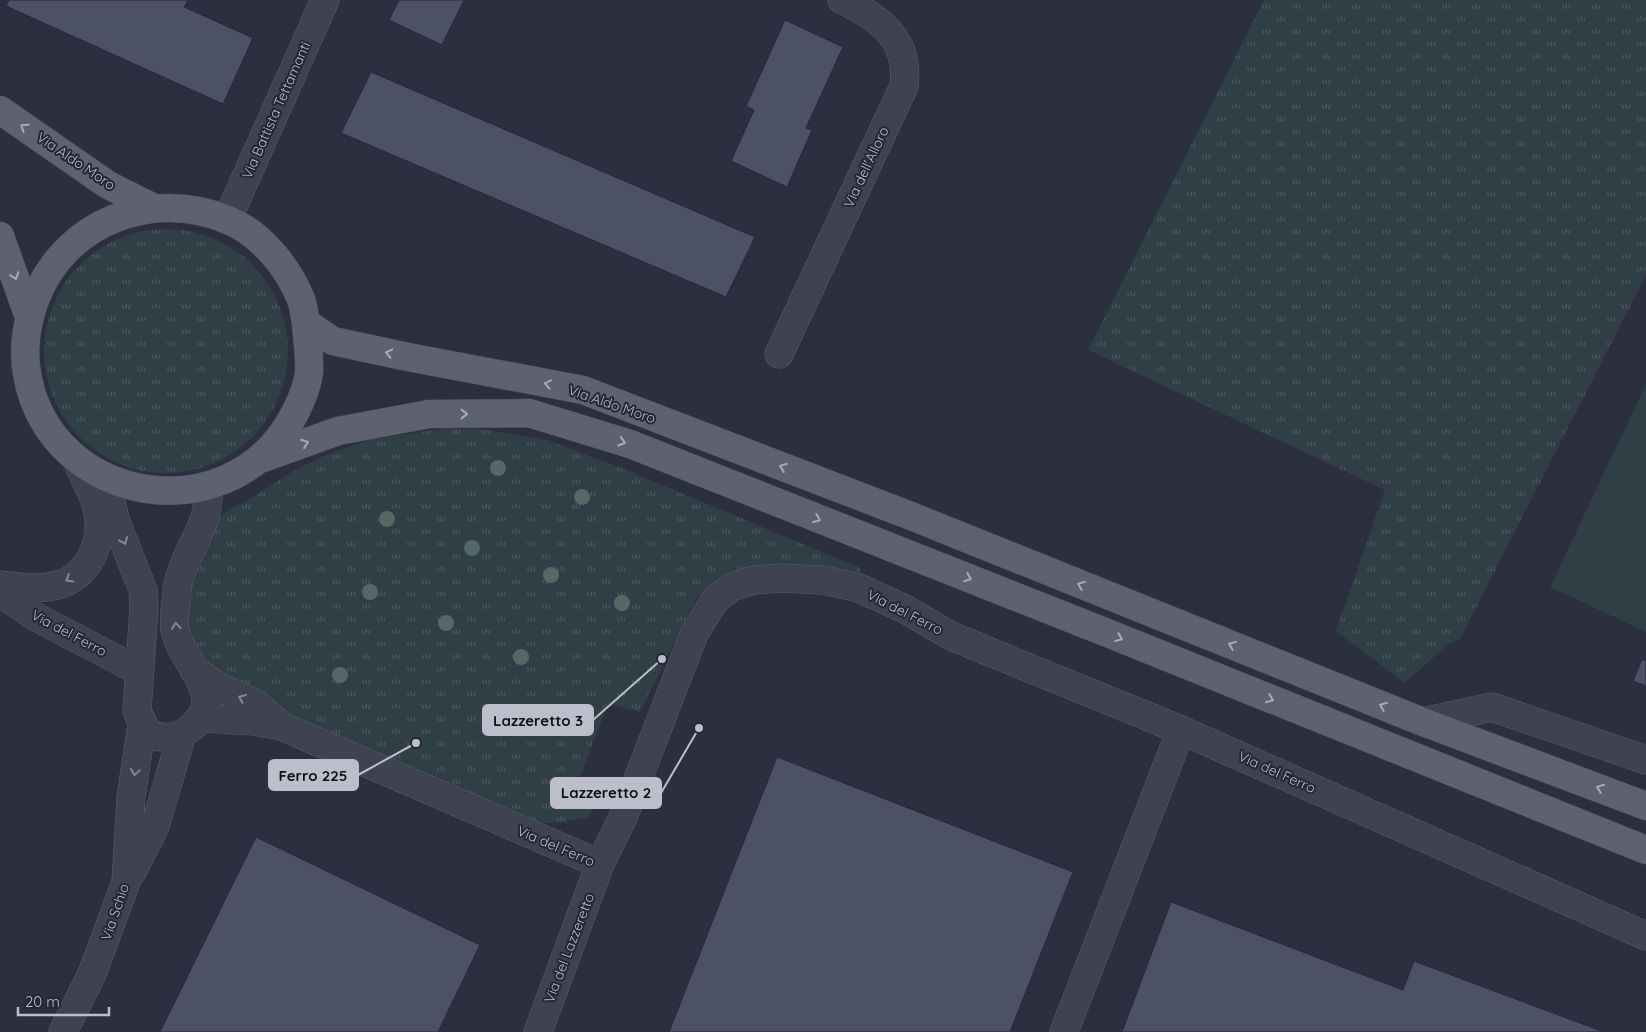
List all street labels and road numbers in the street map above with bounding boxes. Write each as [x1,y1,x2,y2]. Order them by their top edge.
street label: Via Battista Tettamanti [238,39,314,181]
street label: Via dell'Alloro [839,124,893,210]
street label: Via Aldo Moro [33,128,119,194]
street label: Via Aldo Moro [566,381,658,427]
street label: Via del Ferro [864,585,946,639]
street label: Via del Ferro [28,606,110,660]
street label: Via del Ferro [1236,747,1318,797]
street label: Via del Ferro [514,822,598,870]
street label: Via Schio [97,881,133,943]
street label: Via del Lazzeretto [540,891,598,1005]

